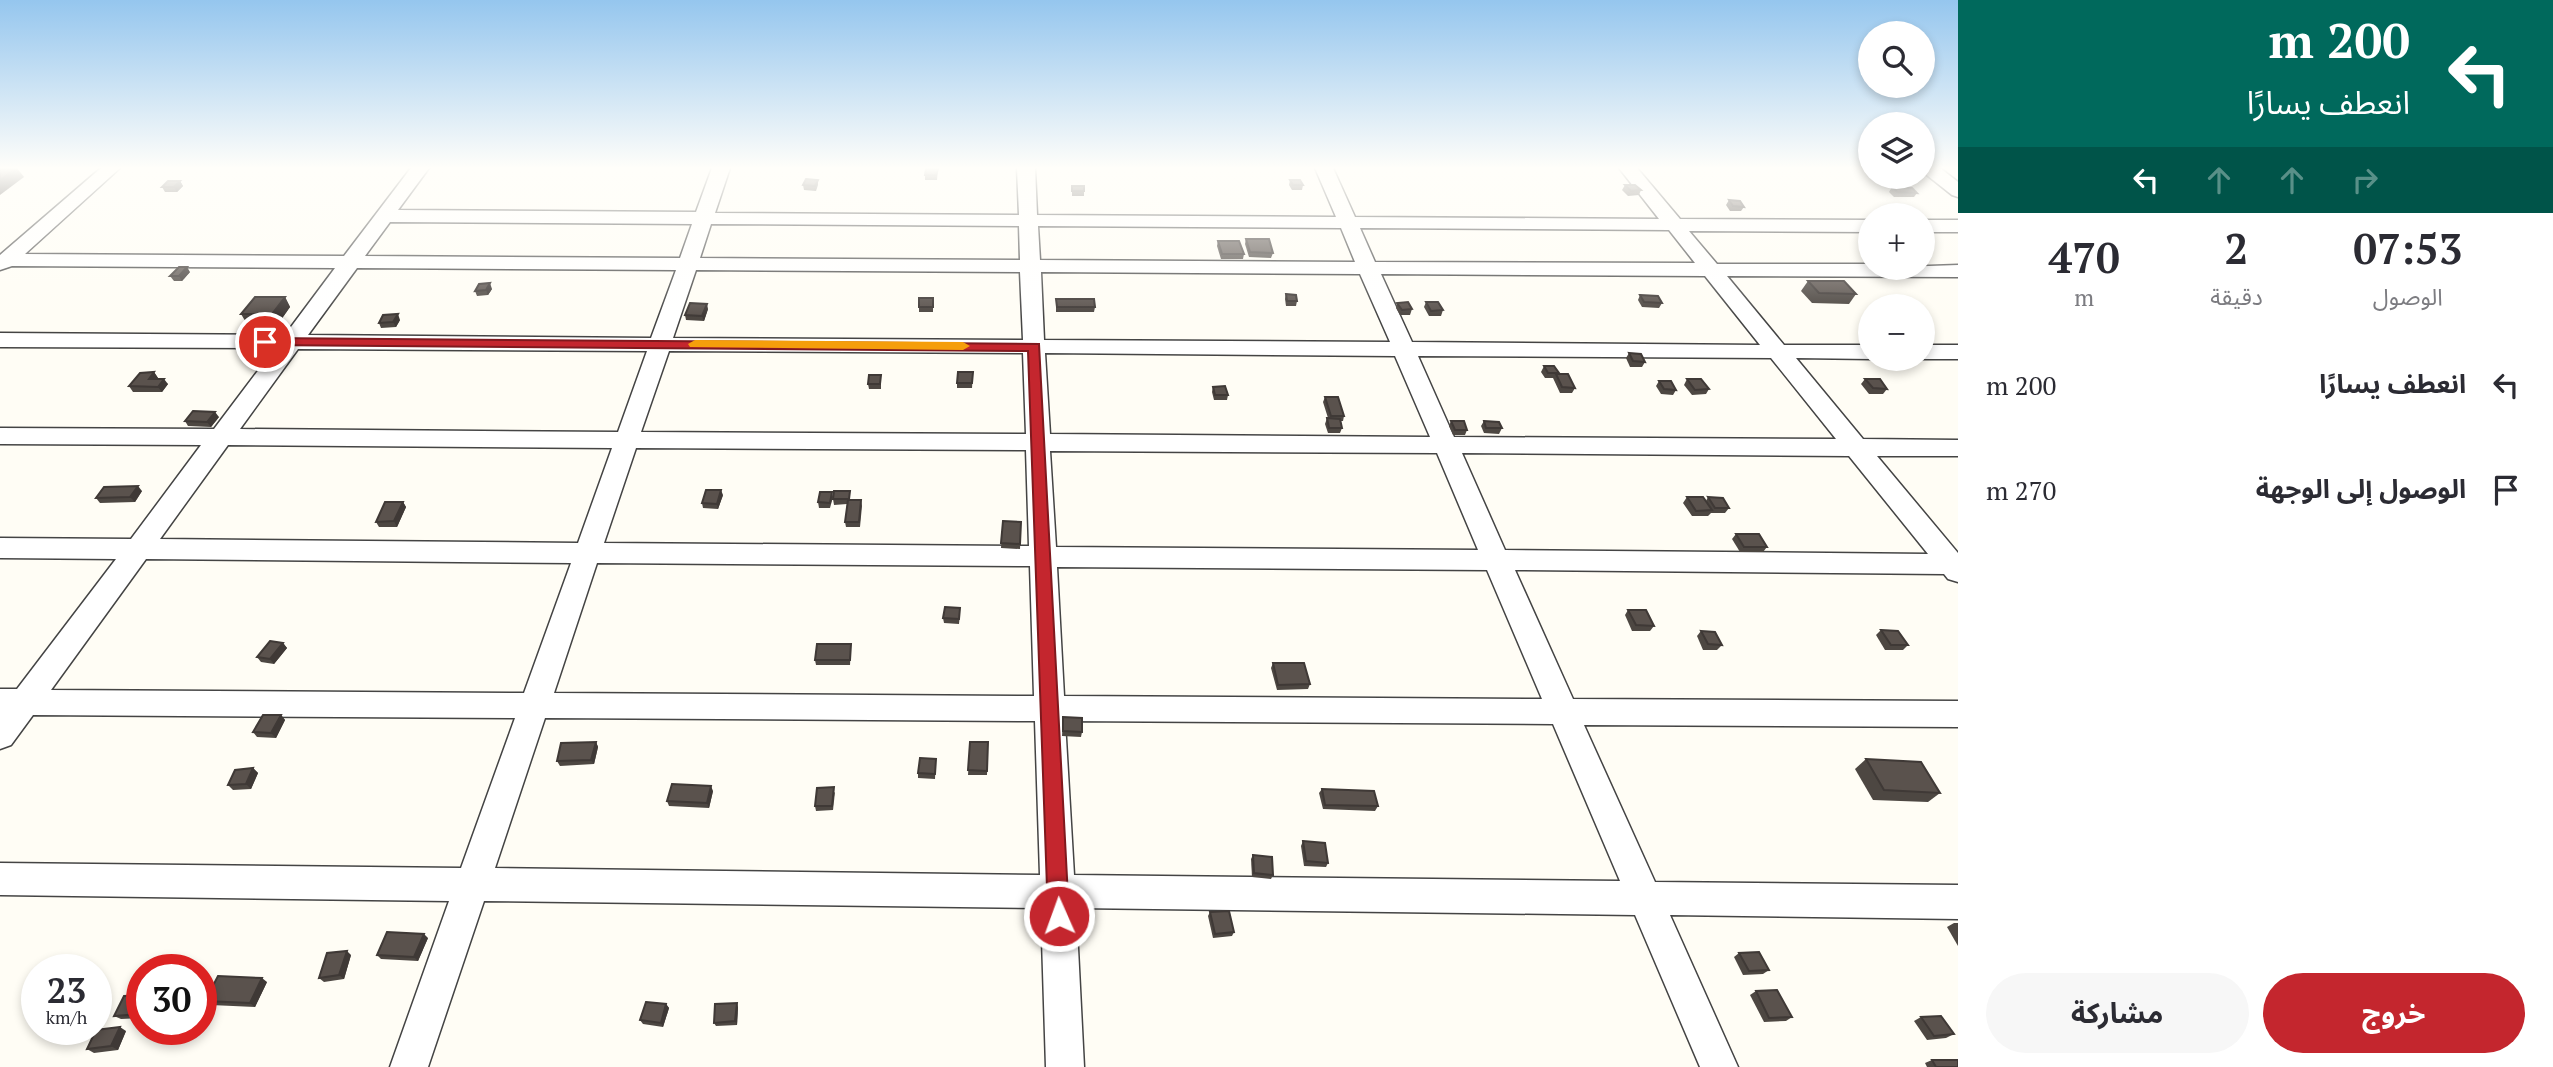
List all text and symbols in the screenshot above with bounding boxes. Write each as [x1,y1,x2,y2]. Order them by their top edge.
text: 200 m [2268,7,2410,72]
map controls [1858,21,1935,371]
button: search [1858,21,1935,98]
icon: left [2434,28,2525,119]
text: انعطف يسارًا [2247,81,2410,123]
button: layers [1858,112,1935,189]
icon: left [2127,161,2165,199]
icon: ahead [2200,161,2238,199]
icon: ahead [2273,161,2311,199]
icon: right [2346,161,2384,199]
button: + [1858,203,1935,280]
text: 2 [2225,220,2248,276]
text: 07:53 [2353,220,2462,276]
text: 470 [2049,229,2120,285]
text: دقيقة [2210,281,2263,312]
text: الوصول [2373,281,2443,312]
text: m [2074,282,2094,313]
button: − [1858,294,1935,371]
pin [235,312,295,372]
icon: arrive [246,323,284,361]
text: انعطف يسارًا [2319,366,2466,400]
icon: left [2487,366,2525,404]
text: 200 m [1986,368,2056,402]
text: الوصول إلى الوجهة [2256,471,2466,505]
icon: arrive [2487,471,2525,509]
text: 270 m [1986,473,2056,507]
position arrow [1022,879,1096,953]
speed limit sign: 30 [126,954,217,1045]
text: 23 [47,967,86,1013]
button: مشاركة [1986,973,2249,1053]
button: خروج [2263,973,2525,1053]
text: km/h [46,1005,87,1029]

